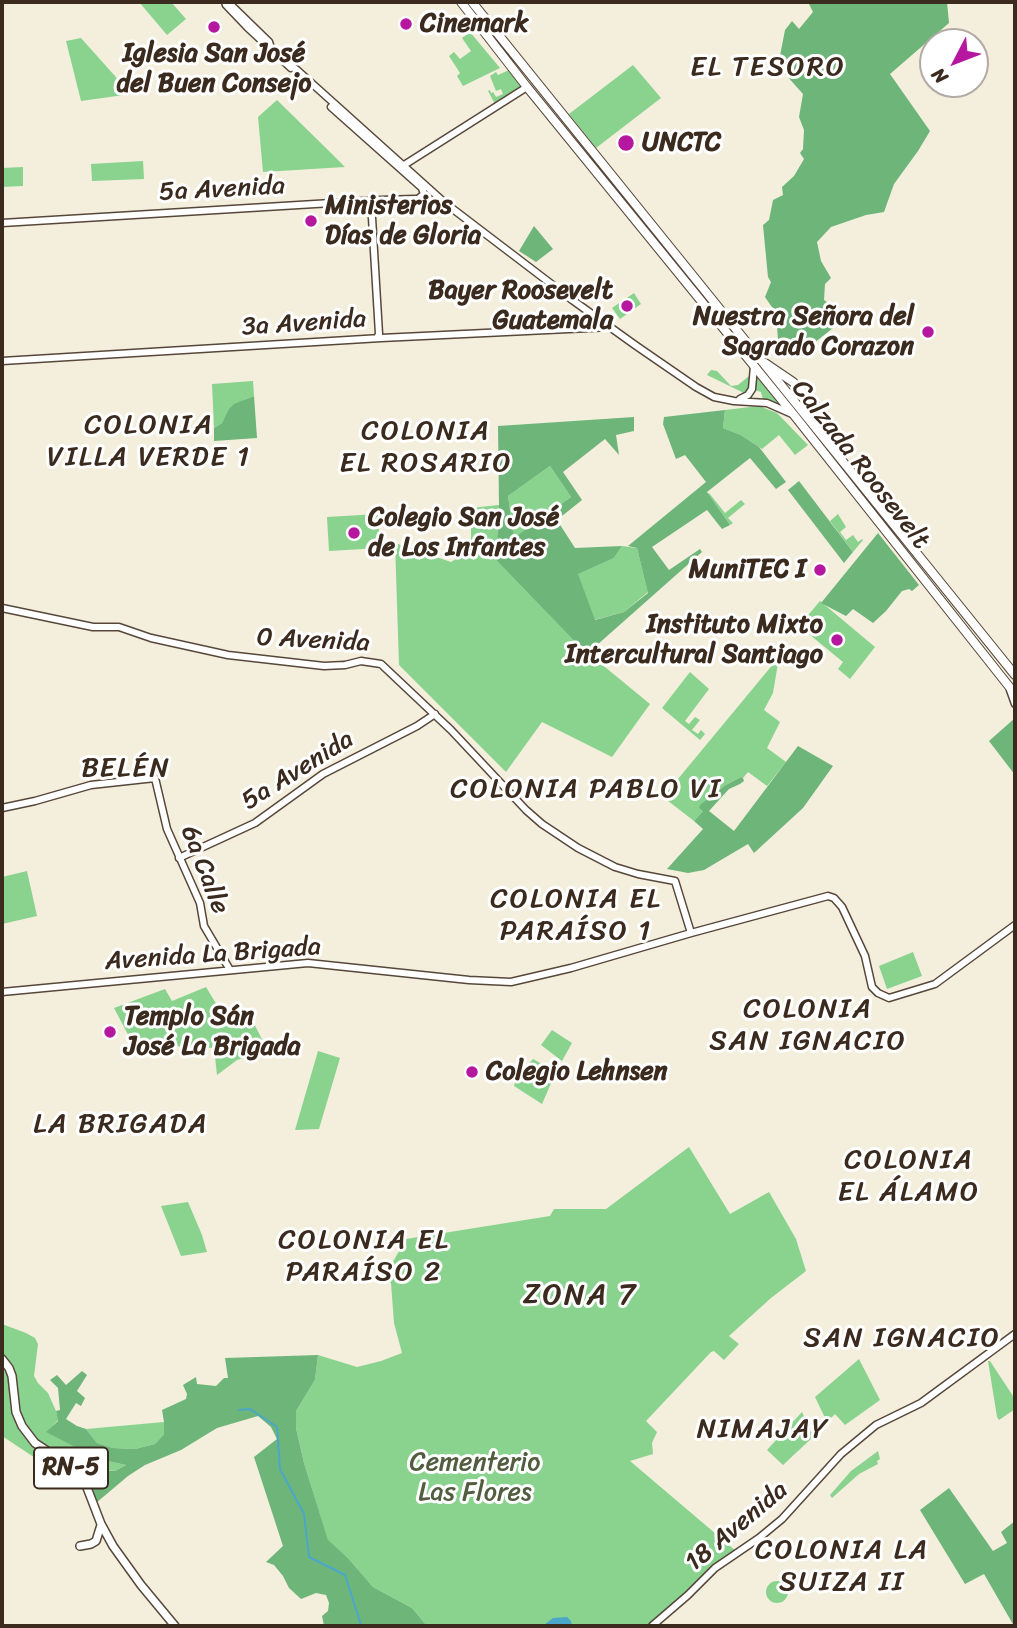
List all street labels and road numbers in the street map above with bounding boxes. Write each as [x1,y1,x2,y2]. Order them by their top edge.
street label: 5a Avenida [158,171,286,209]
street label: 3a Avenida [241,304,367,344]
street label: Calzada Roosevelt [784,374,936,556]
street label: 0 Avenida [255,622,371,660]
street label: 5a Avenida [236,724,360,818]
street label: 6a Calle [173,821,235,919]
street label: Avenida La Brigada [104,932,322,978]
road number: RN-5 [34,1448,108,1488]
street label: 18 Avenida [679,1475,795,1579]

